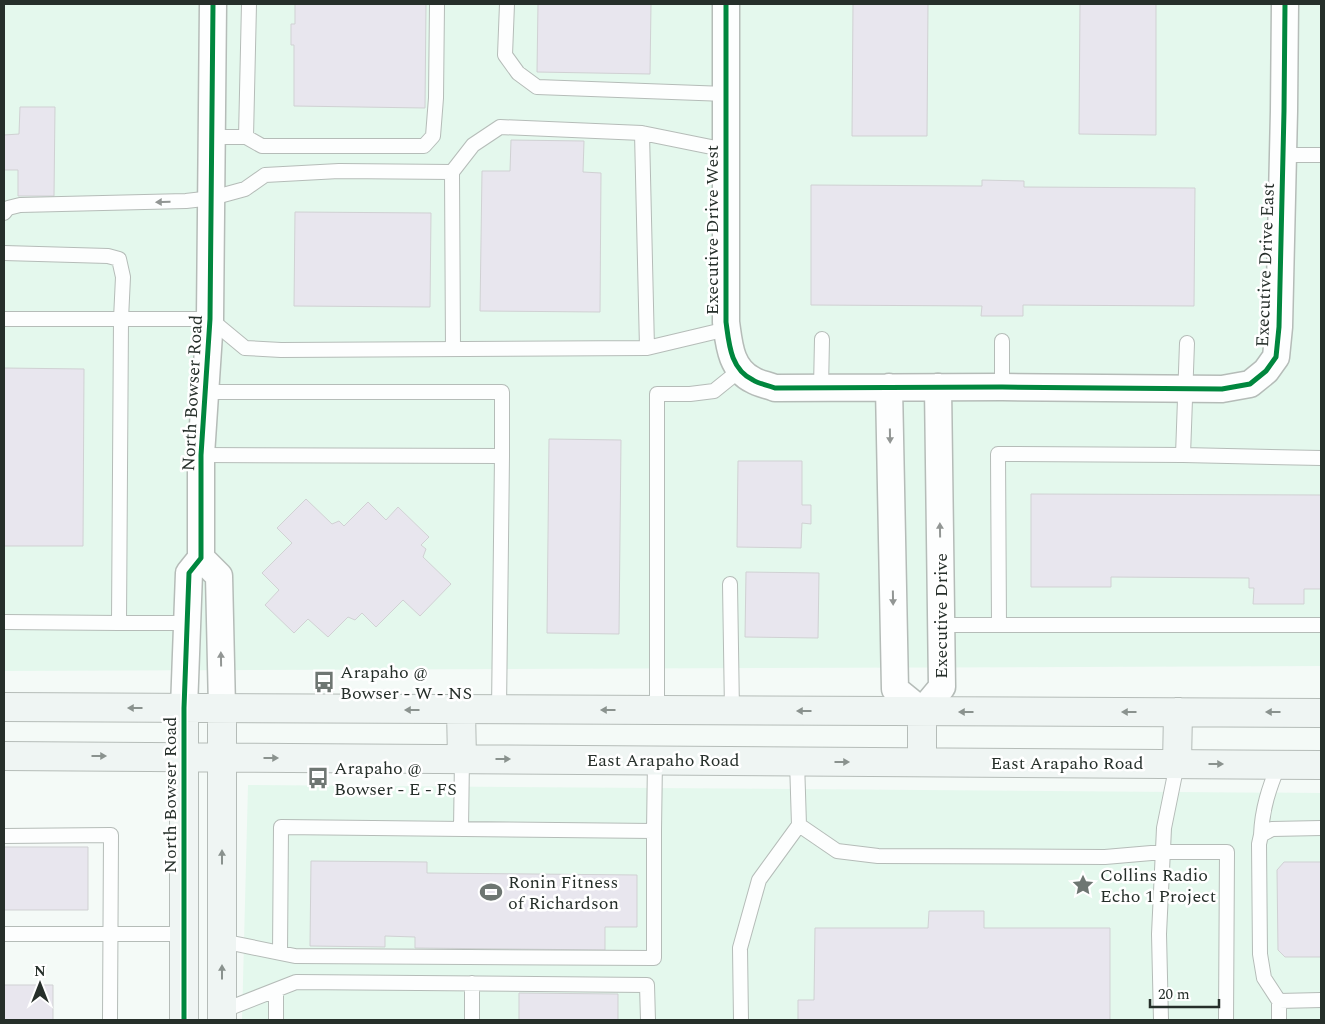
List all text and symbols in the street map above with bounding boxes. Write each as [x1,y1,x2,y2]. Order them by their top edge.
street label: Executive Drive West [699,145,726,315]
street label: Executive Drive East [1249,182,1282,348]
one-way arrow [155,198,171,206]
street label: North Bowser Road [175,314,210,472]
one-way arrow [886,428,894,444]
one-way arrow [936,521,944,537]
street label: Executive Drive [928,553,955,679]
one-way arrow [889,591,897,607]
one-way arrow [217,651,225,667]
place label: Arapaho @ Bowser - W - NS [340,659,472,707]
bus stop icon: Arapaho @ Bowser - W - NS [311,669,337,695]
one-way arrow [127,704,143,712]
one-way arrow [404,706,420,714]
one-way arrow [600,706,616,714]
one-way arrow [796,707,812,715]
one-way arrow [958,708,974,716]
one-way arrow [1121,708,1137,716]
one-way arrow [1264,708,1280,716]
street label: North Bowser Road [157,717,184,873]
street label: East Arapaho Road [587,747,739,774]
street label: East Arapaho Road [991,750,1143,777]
one-way arrow [91,753,107,761]
one-way arrow [263,754,279,762]
place label: Arapaho @ Bowser - E - FS [334,755,457,803]
one-way arrow [495,755,511,763]
one-way arrow [834,758,850,766]
one-way arrow [1208,760,1224,768]
bus stop icon: Arapaho @ Bowser - E - FS [305,765,331,791]
one-way arrow [218,848,226,864]
place label: Collins Radio Echo 1 Project [1100,862,1216,910]
place label: Ronin Fitness of Richardson [508,869,619,917]
place icon: Collins Radio Echo 1 Project [1070,872,1096,898]
sports icon: Ronin Fitness of Richardson [478,879,504,905]
north arrow [15,959,65,1009]
text: N [34,961,46,982]
one-way arrow [218,963,226,979]
scale bar [1150,976,1219,1008]
text: 20 m [1158,983,1190,1006]

